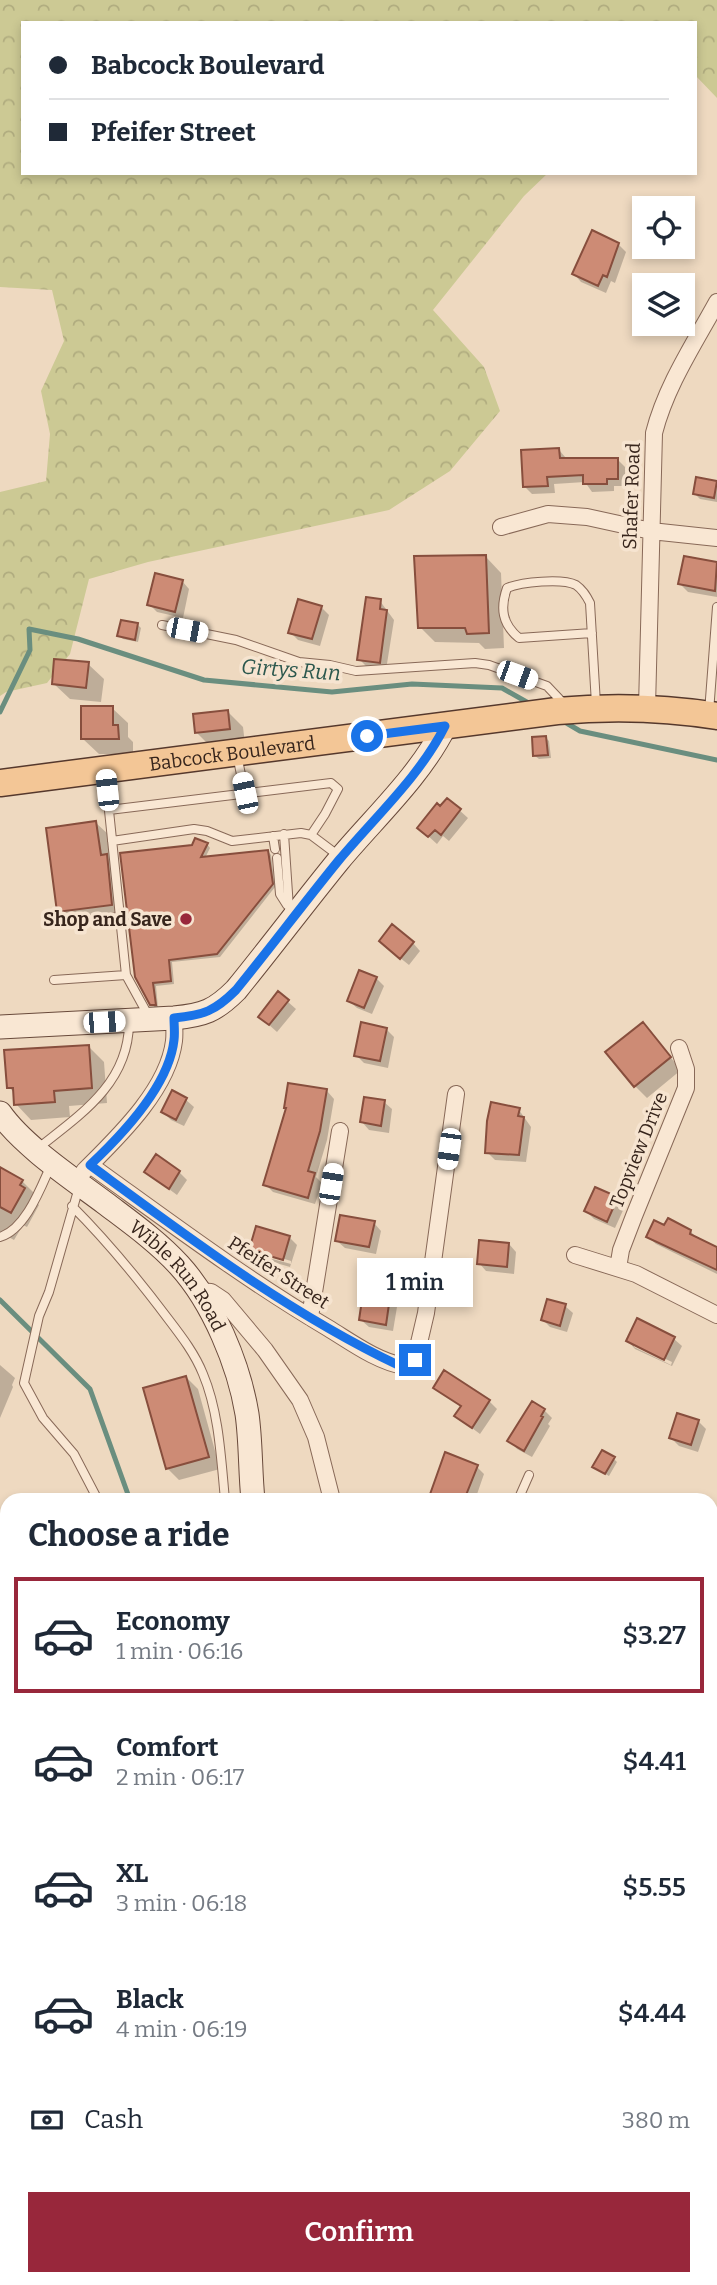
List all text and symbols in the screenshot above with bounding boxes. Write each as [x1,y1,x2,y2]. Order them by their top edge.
text: Babcock Boulevard [91,50,325,81]
text: Pfeifer Street [91,117,256,148]
map controls [632,196,695,336]
button: locate [632,196,695,259]
button: layers [632,273,695,336]
street label: Shafer Road [618,442,645,550]
car [165,616,210,644]
water label: Girtys Run [240,654,342,686]
car [494,658,541,692]
route start [351,720,383,752]
street label: Babcock Boulevard [148,731,316,776]
car [95,768,120,812]
car [231,770,260,816]
place label: Shop and Save [43,908,172,931]
marker: Shop and Save [178,911,194,927]
car [83,1010,126,1034]
street label: Topview Drive [605,1089,672,1212]
car [436,1127,463,1171]
car [318,1162,345,1206]
street label: Wible Run Road [125,1215,230,1335]
street label: Pfeifer Street [224,1231,334,1314]
callout: 1 min [357,1258,473,1308]
text: 1 min [386,1268,444,1296]
route end [399,1344,431,1376]
text: Choose a ride [28,1516,229,1554]
icon: car [32,1604,95,1667]
text: Economy [116,1606,230,1637]
text: $3.27 [622,1620,686,1651]
text: 1 min · 06:16 [116,1637,243,1665]
icon: car [32,1730,95,1793]
text: Comfort [116,1732,219,1763]
text: $4.41 [623,1746,686,1777]
text: 2 min · 06:17 [116,1763,244,1791]
icon: car [32,1856,95,1919]
text: XL [116,1858,148,1889]
text: $5.55 [622,1872,686,1903]
text: 3 min · 06:18 [116,1889,247,1917]
icon: car [32,1982,95,2045]
text: Black [116,1984,184,2015]
text: $4.44 [618,1998,686,2029]
text: 4 min · 06:19 [116,2015,247,2043]
icon: cash [28,2101,66,2139]
text: Cash [84,2104,143,2135]
text: 380 m [622,2106,690,2134]
button: Confirm [28,2192,690,2272]

